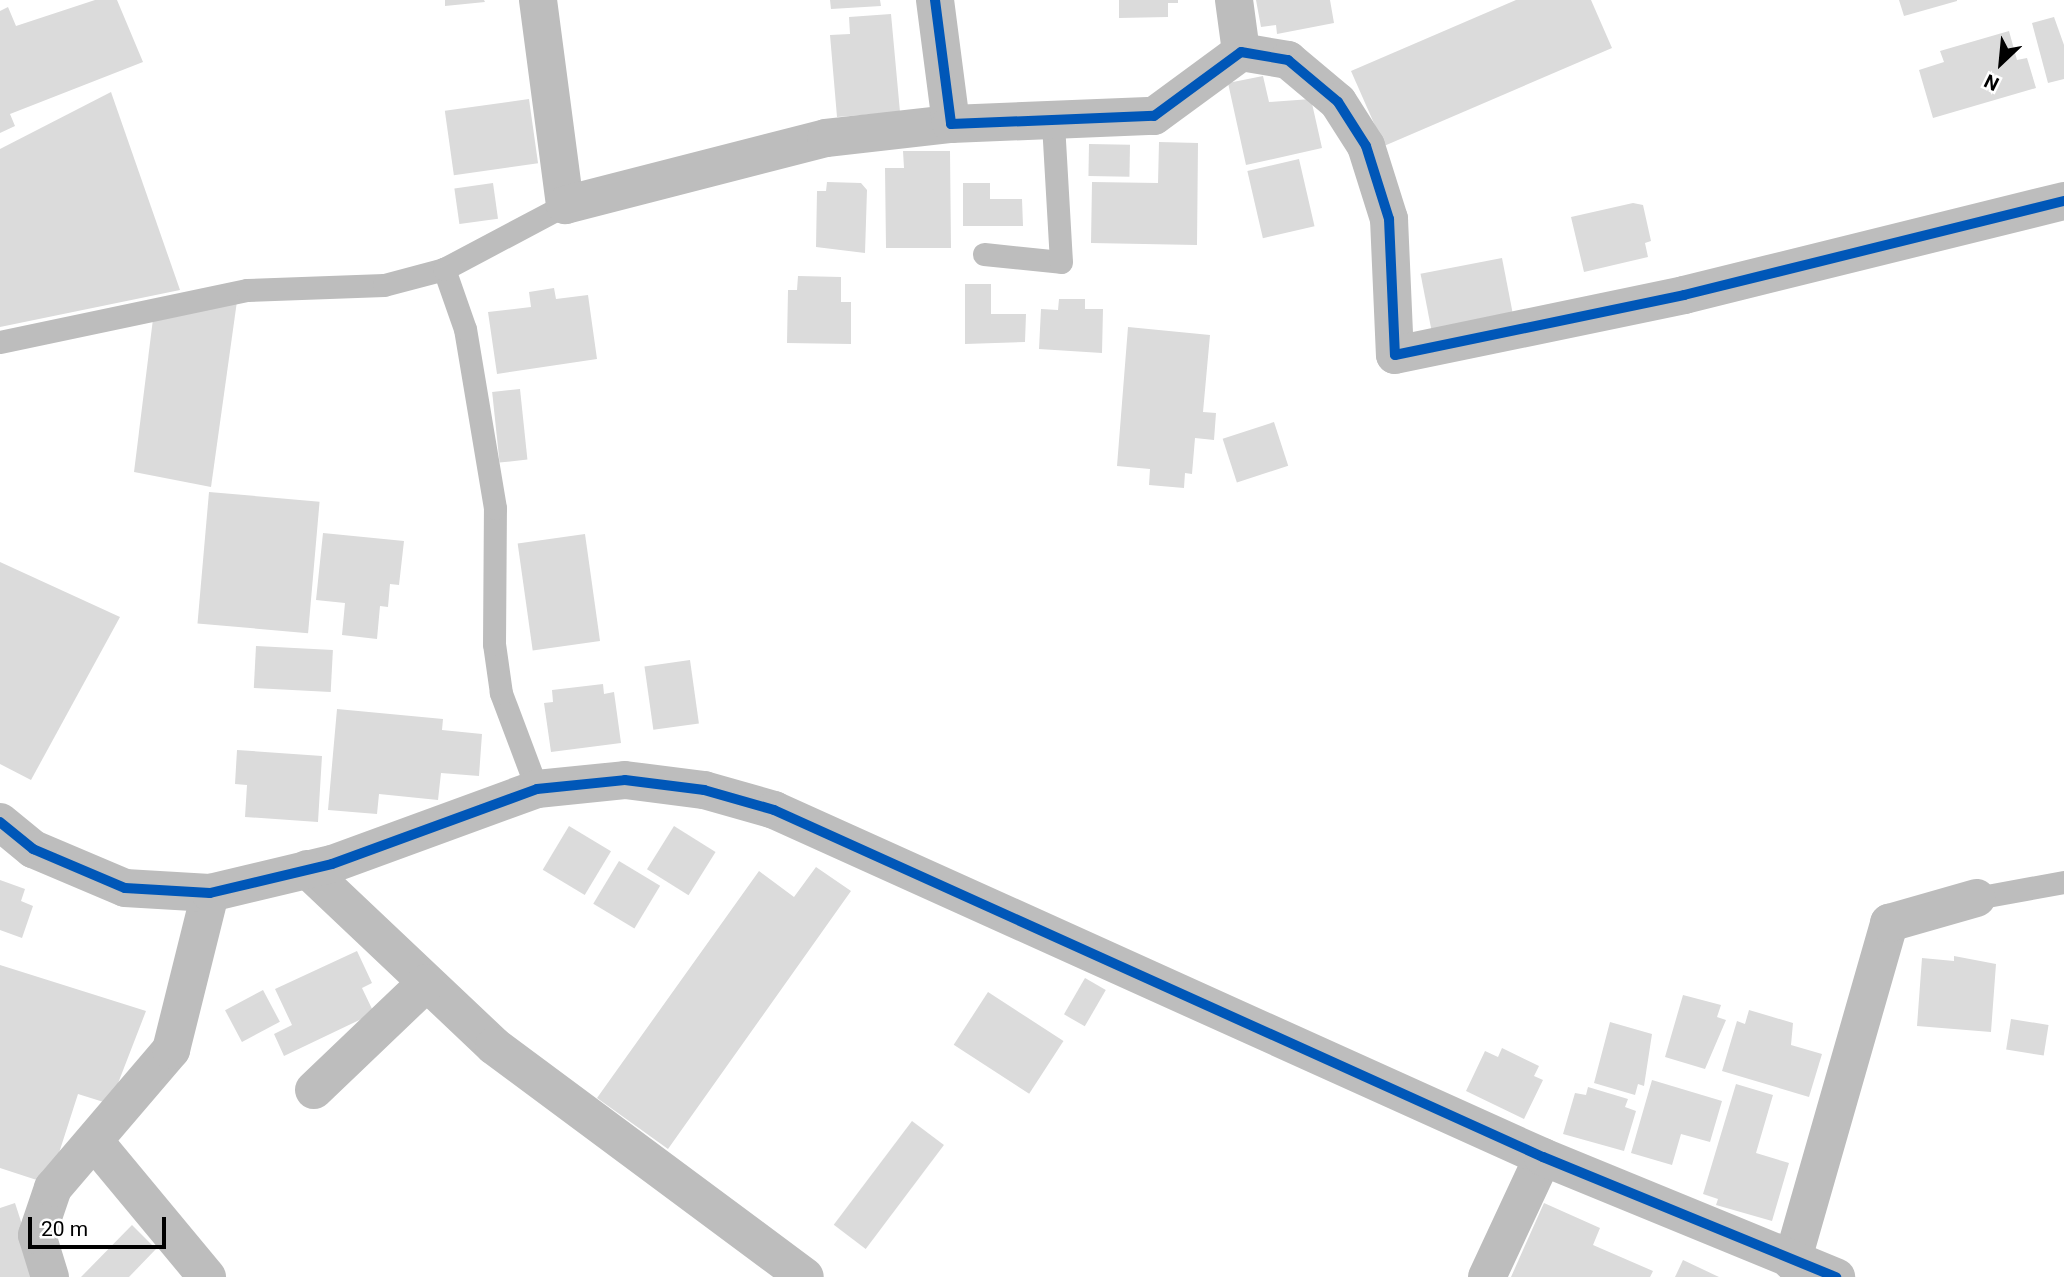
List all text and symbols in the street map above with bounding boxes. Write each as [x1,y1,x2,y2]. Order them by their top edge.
north arrow [1966,28,2036,98]
text: N [1981,69,2003,96]
scale bar [32,1204,170,1248]
text: 20 m [41,1217,88,1241]

